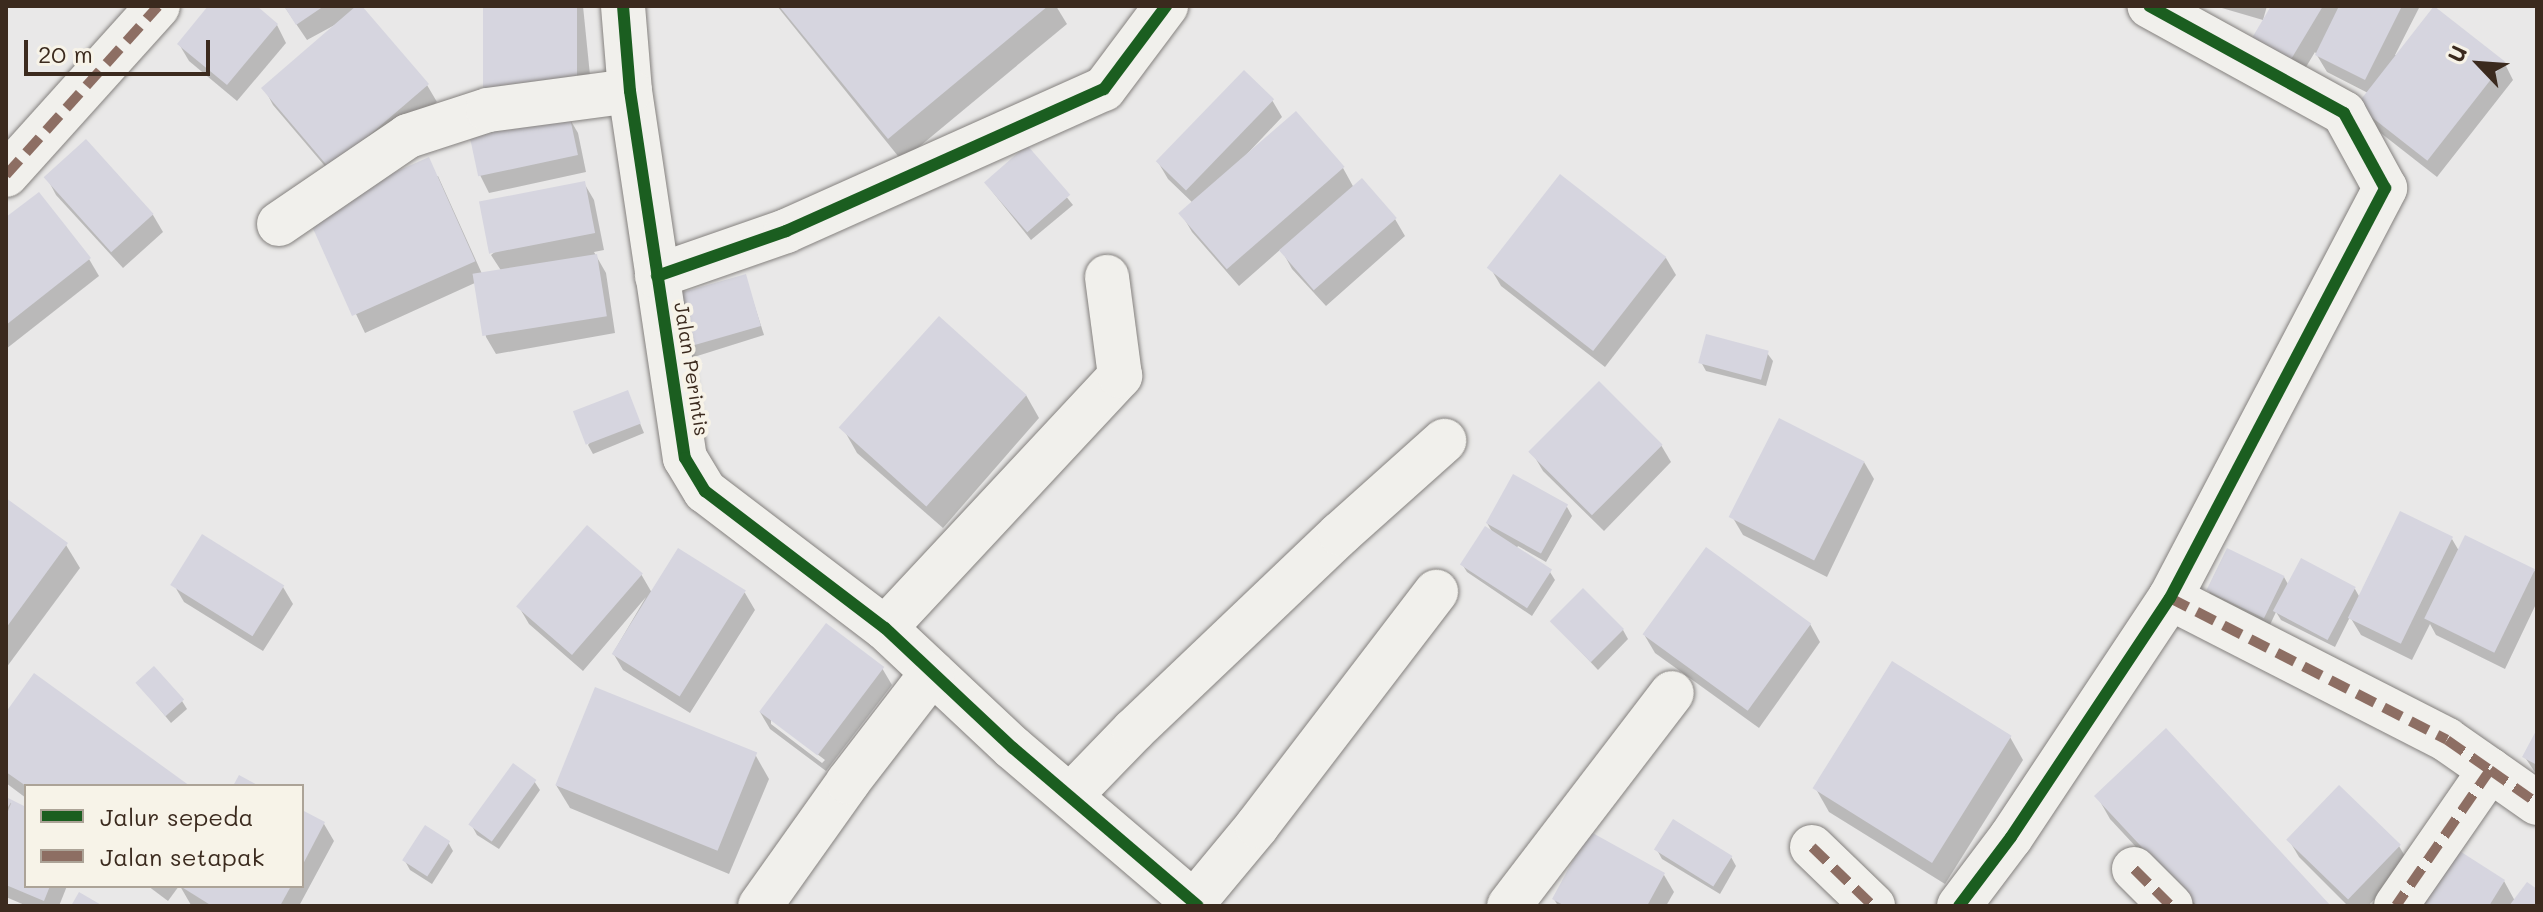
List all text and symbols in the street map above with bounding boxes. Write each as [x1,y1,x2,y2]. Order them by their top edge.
scale bar [28,24,214,74]
north arrow [2439,24,2519,104]
text: 20 m [38,38,93,69]
text: U [2440,40,2473,67]
street label: Jalan Perintis [670,301,714,437]
legend [24,784,304,888]
text: Jalur sepeda [100,801,253,832]
text: Jalan setapak [100,841,265,872]

